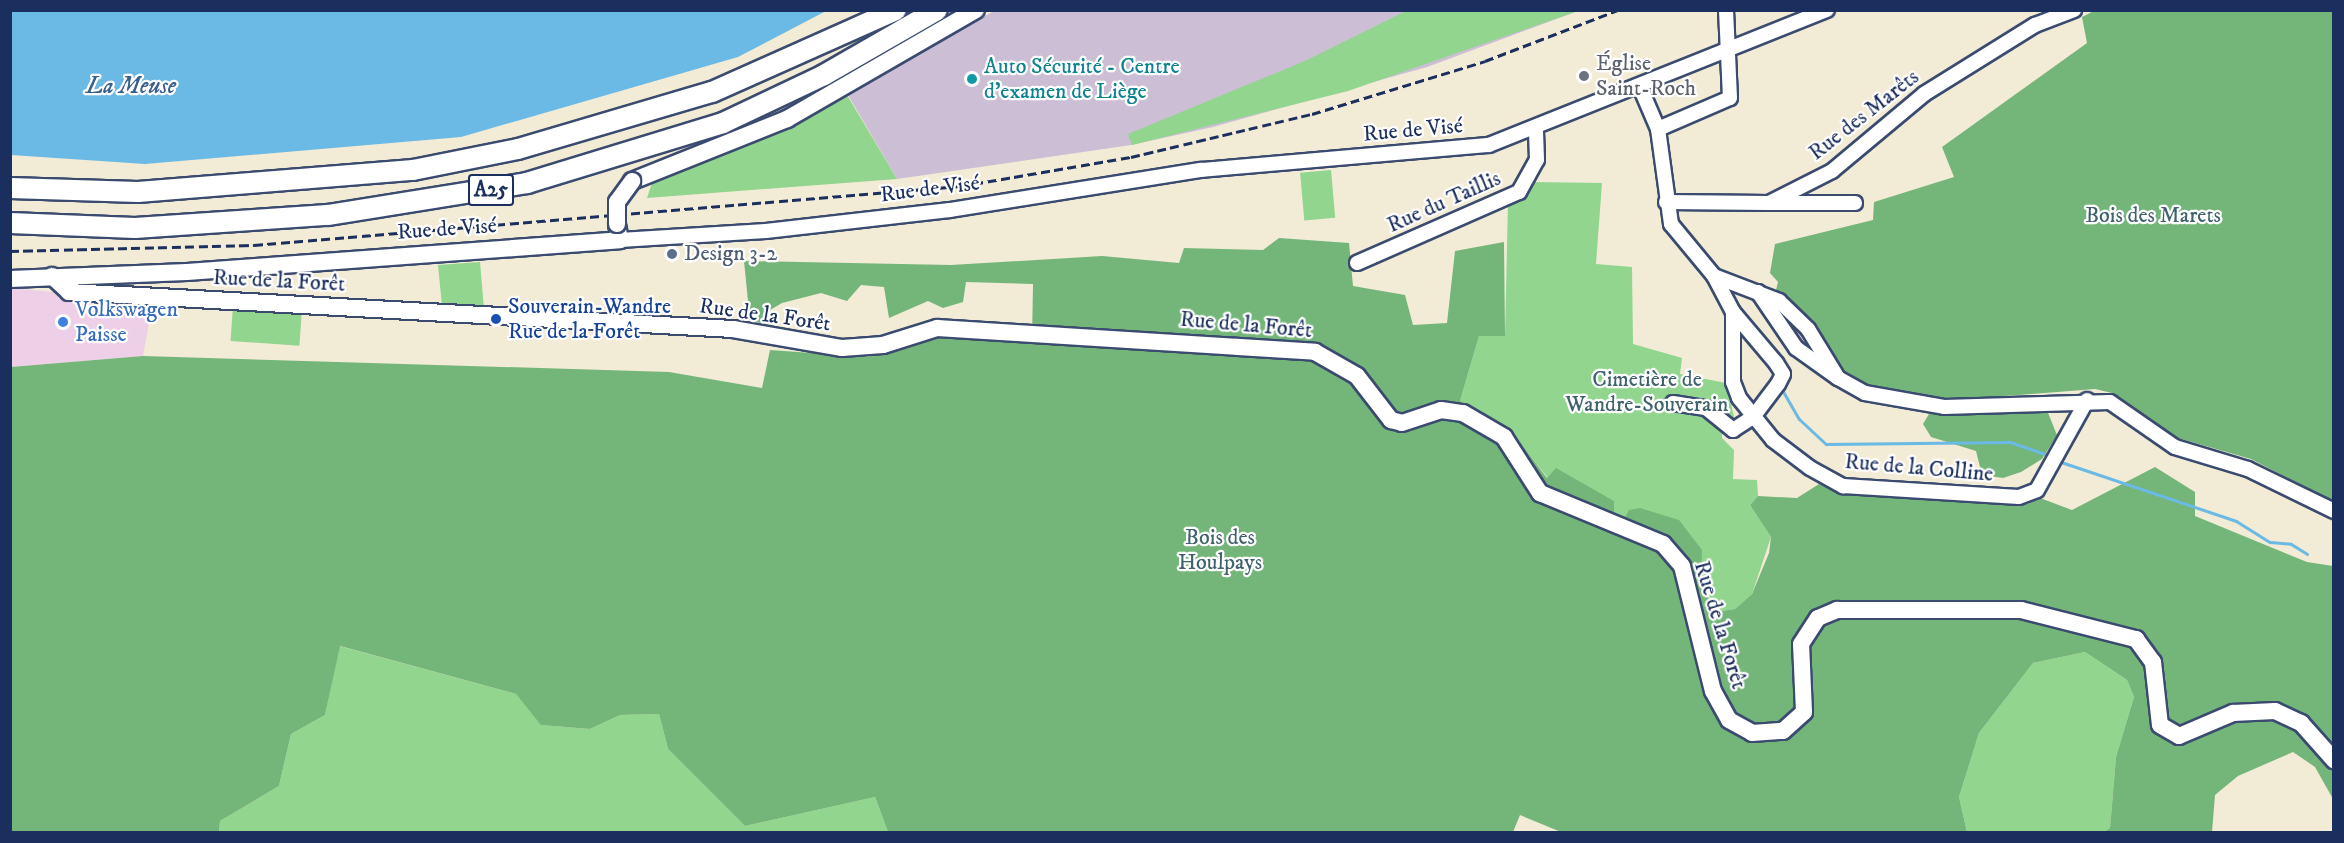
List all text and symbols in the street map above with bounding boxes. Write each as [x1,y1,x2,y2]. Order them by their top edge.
place label: Église Saint-Roch [1596,50,1696,101]
place label: Auto Sécurité - Centre d'examen de Liège [984,53,1180,104]
street label: Rue des Marêts [1804,64,1924,166]
marker: Église Saint-Roch [1577,69,1591,83]
marker: Auto Sécurité - Centre d'examen de Liège [965,72,979,86]
water label: La Meuse [86,73,176,101]
street label: Rue de Visé [1362,113,1464,147]
street label: Rue du Taillis [1383,165,1505,239]
street label: Rue de Visé [879,170,981,208]
road number: A25 [467,172,515,208]
park label: Bois des Marets [2085,203,2221,229]
street label: Rue de Visé [396,212,498,246]
place label: Design 3-2 [684,241,777,267]
marker: Design 3-2 [665,247,679,261]
street label: Rue de la Forêt [212,264,346,298]
place label: Souverain-Wandre Rue de la Forêt [508,293,671,344]
street label: Rue de la Forêt [698,293,832,337]
place label: Volkswagen Paisse [75,296,178,348]
street label: Rue de la Forêt [1179,306,1313,344]
marker: Souverain-Wandre Rue de la Forêt [489,312,503,326]
marker: Volkswagen Paisse [56,315,70,329]
park label: Cimetière de Wandre-Souverain [1565,366,1729,418]
street label: Rue de la Colline [1844,448,1994,488]
park label: Bois des Houlpays [1178,524,1262,576]
street label: Rue de la Forêt [1688,558,1752,692]

